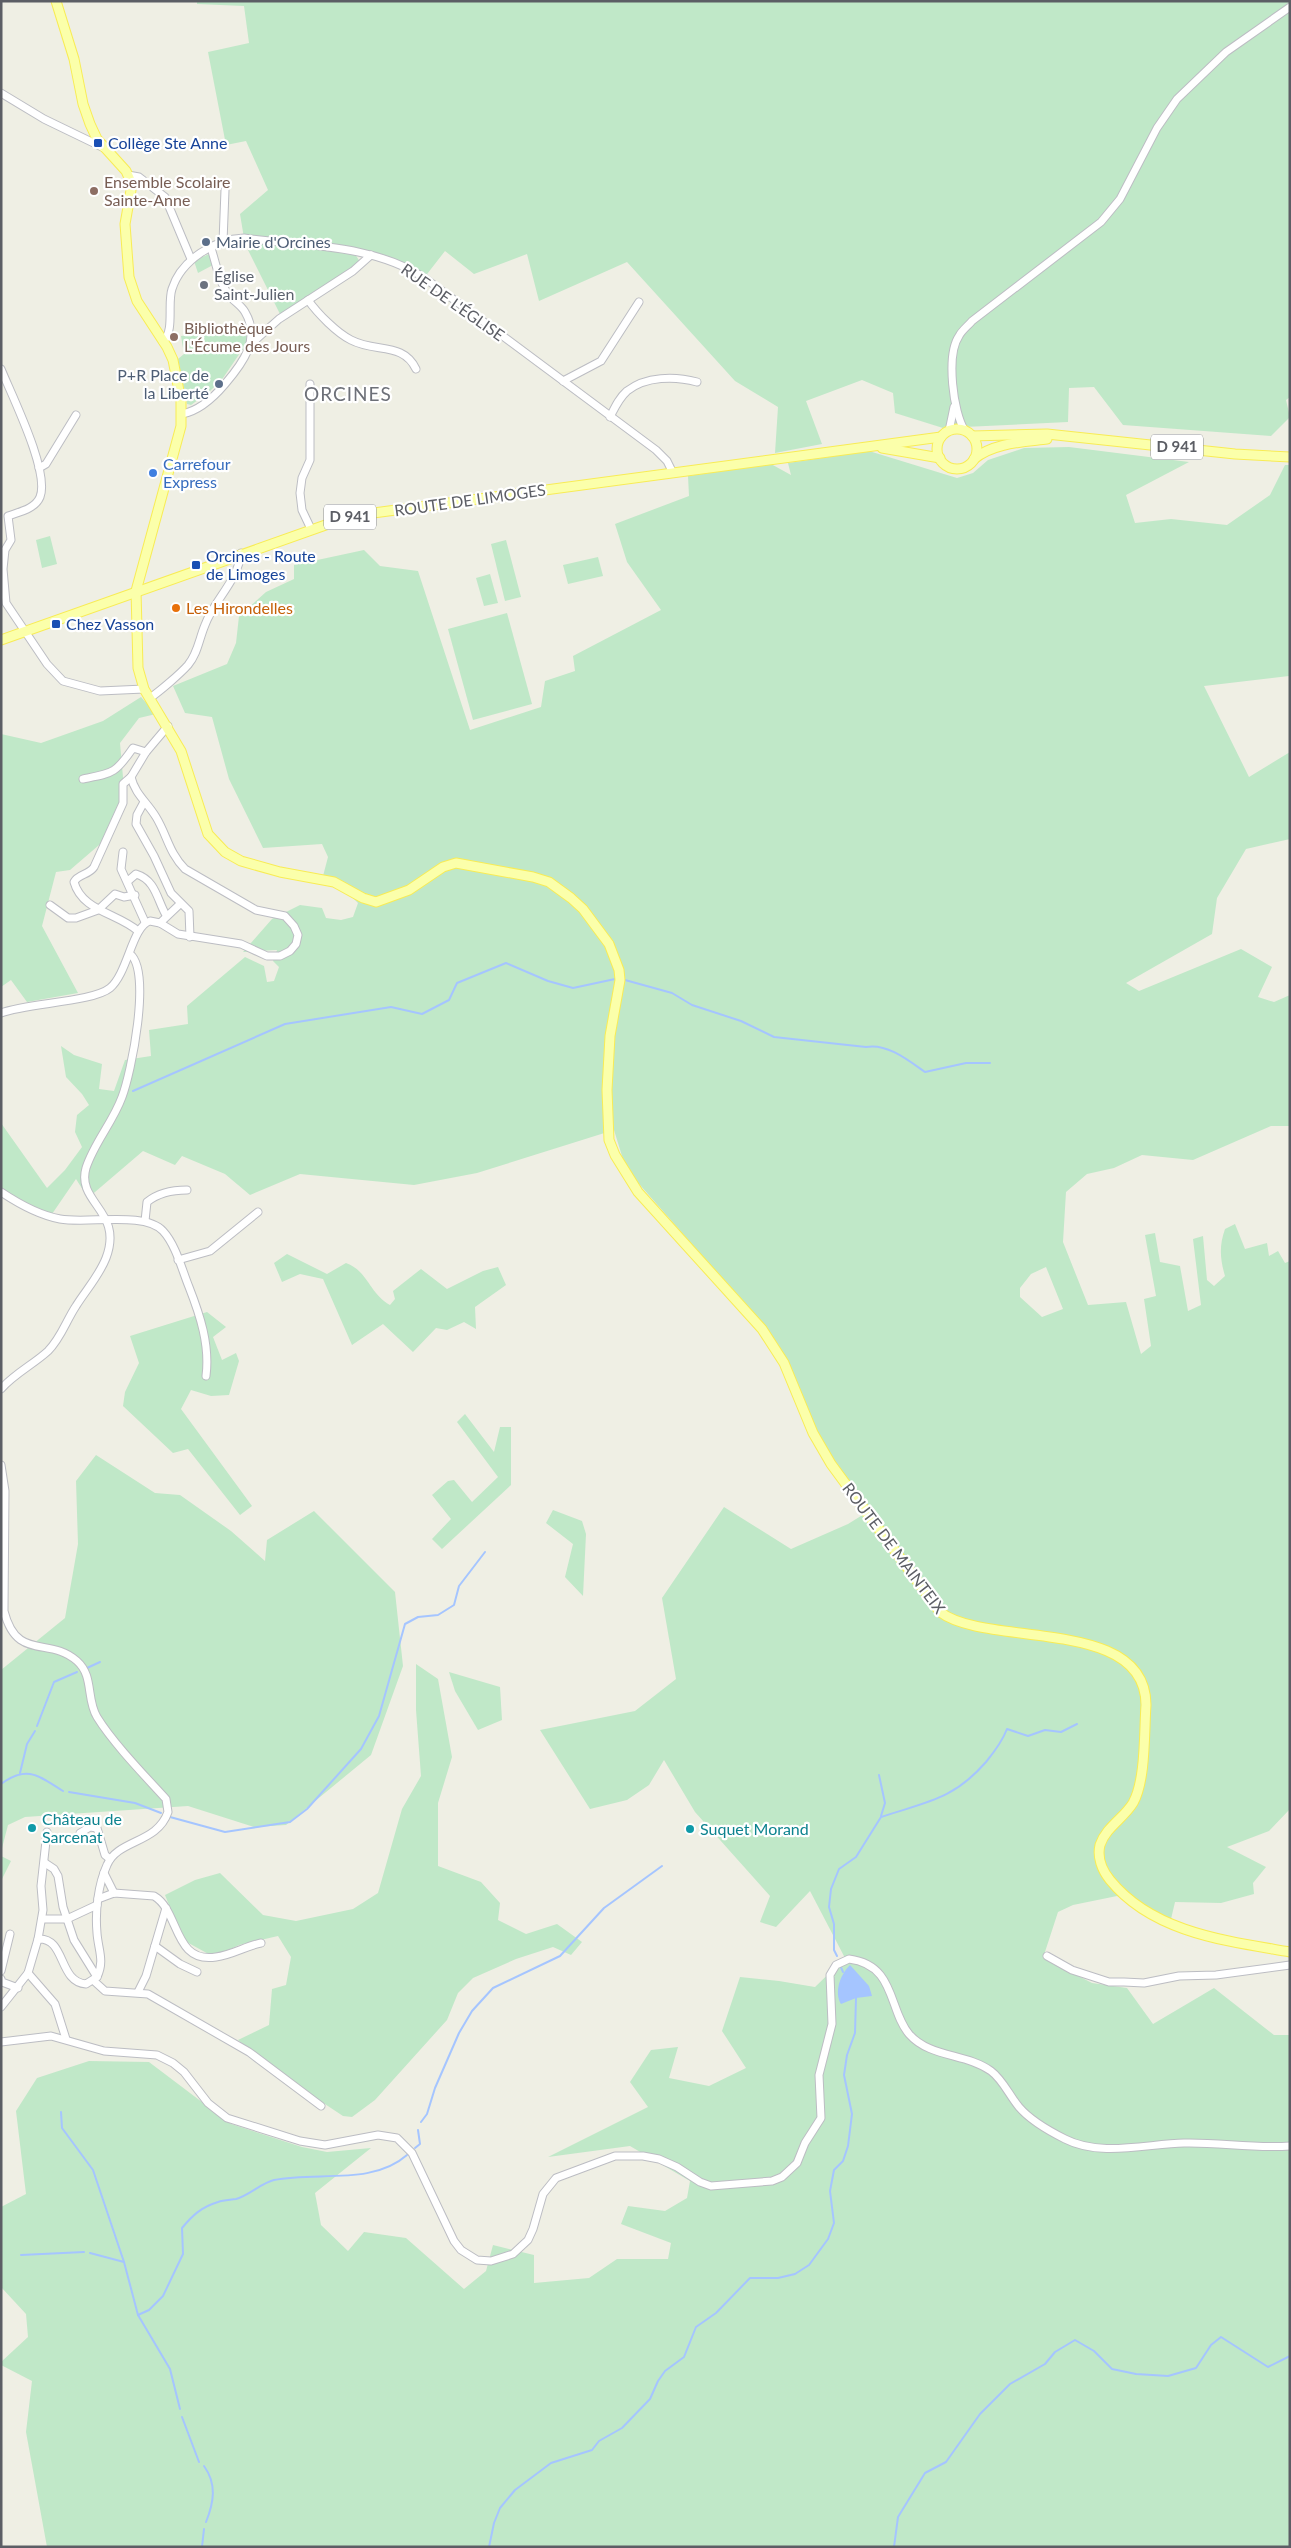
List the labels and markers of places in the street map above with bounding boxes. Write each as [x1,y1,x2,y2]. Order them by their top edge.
place label: Collège Ste Anne [108,133,227,152]
marker: Collège Ste Anne [92,137,104,149]
place label: Ensemble Scolaire Sainte-Anne [104,172,230,209]
marker: Ensemble Scolaire Sainte-Anne [88,185,100,197]
place label: Mairie d'Orcines [216,232,331,251]
marker: Mairie d'Orcines [200,236,212,248]
place label: Église Saint-Julien [214,266,294,303]
marker: Église Saint-Julien [198,279,210,291]
place label: Bibliothèque L'Écume des Jours [184,318,310,355]
marker: Bibliothèque L'Écume des Jours [168,331,180,343]
place label: P+R Place de la Liberté [117,365,209,402]
marker: P+R Place de la Liberté [213,378,225,390]
place label: Carrefour Express [163,454,231,491]
marker: Carrefour Express [147,467,159,479]
place label: Orcines - Route de Limoges [206,546,316,583]
marker: Orcines - Route de Limoges [190,559,202,571]
place label: Les Hirondelles [186,598,293,617]
marker: Les Hirondelles [170,602,182,614]
place label: Chez Vasson [66,614,154,633]
marker: Chez Vasson [50,618,62,630]
place label: Château de Sarcenat [42,1809,122,1846]
place label: Suquet Morand [700,1819,809,1838]
marker: Château de Sarcenat [26,1822,38,1834]
marker: Suquet Morand [684,1823,696,1835]

